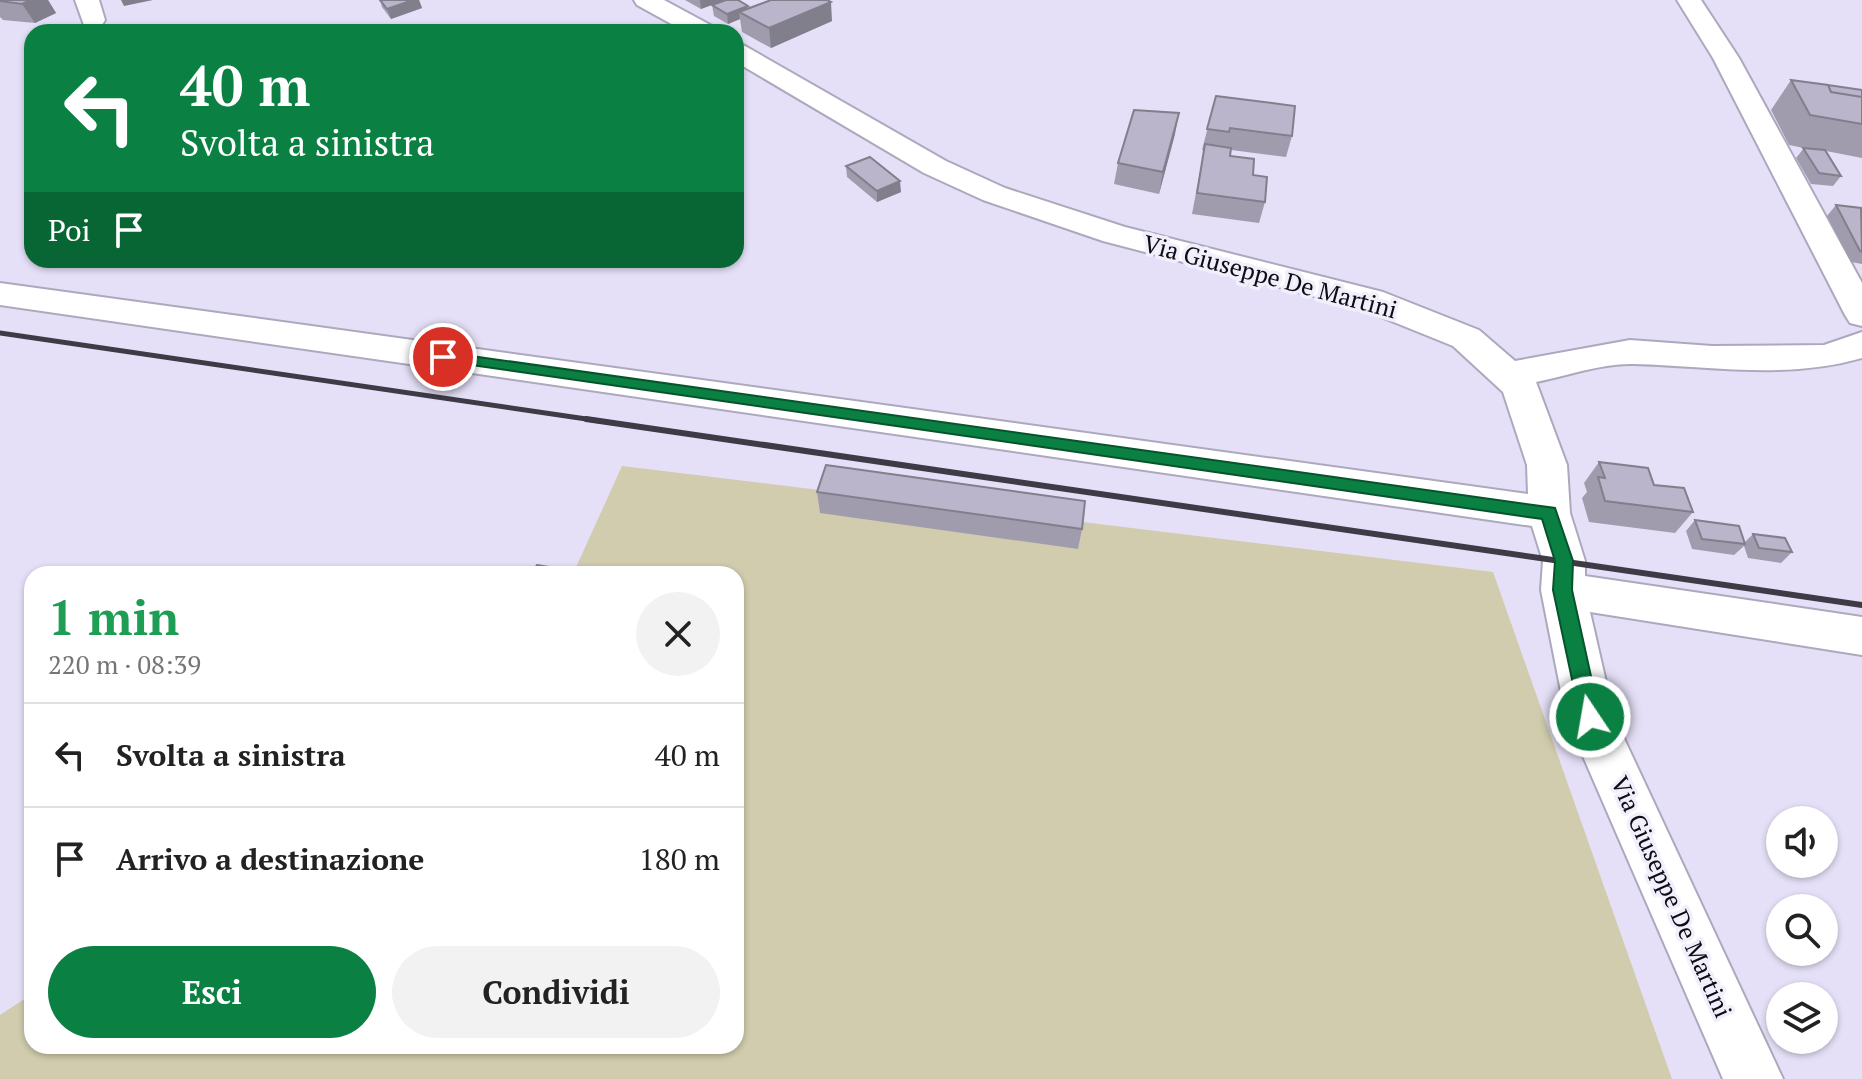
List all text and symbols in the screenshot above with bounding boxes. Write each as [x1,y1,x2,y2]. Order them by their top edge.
text: 40 m [180,48,310,122]
icon: left [48,56,152,160]
text: Svolta a sinistra [180,119,434,166]
icon: arrive [107,208,151,252]
text: Poi [48,210,91,250]
street label: Via Giuseppe De Martini [1140,227,1401,325]
pin [409,323,477,391]
icon: arrive [421,335,465,379]
text: 1 min [48,585,179,649]
button: close [636,592,720,676]
text: 220 m · 08:39 [48,647,201,681]
position arrow [1548,675,1632,759]
icon: left [48,733,92,777]
text: Svolta a sinistra [116,735,346,775]
text: 40 m [655,735,720,775]
street label: Via Giuseppe De Martini [1604,771,1740,1022]
map controls [1766,806,1838,1054]
button: sound [1766,806,1838,878]
icon: arrive [48,837,92,881]
text: Arrivo a destinazione [116,839,424,879]
text: 180 m [639,839,720,879]
button: search [1766,894,1838,966]
button: Esci [48,946,376,1038]
button: Condividi [392,946,720,1038]
button: layers [1766,982,1838,1054]

